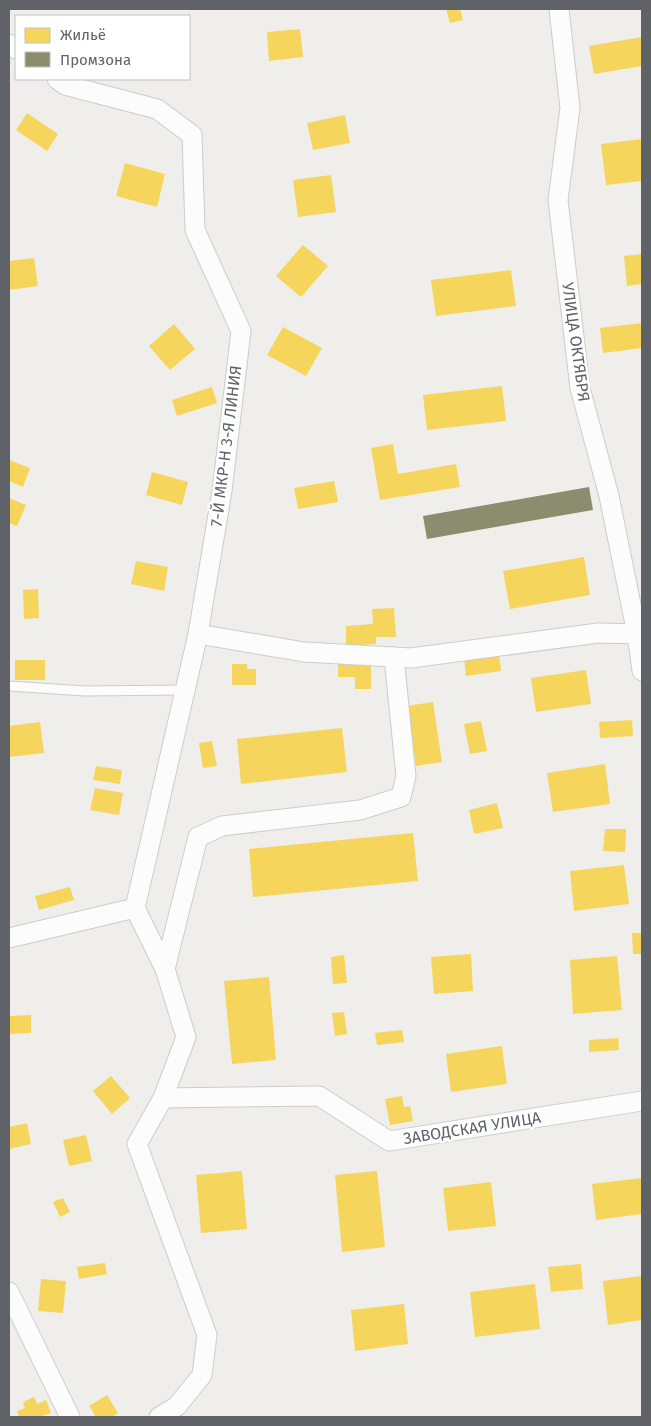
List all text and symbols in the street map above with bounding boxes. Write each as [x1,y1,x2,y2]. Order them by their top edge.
legend [15,15,190,80]
text: Жильё [60,26,106,44]
text: Промзона [60,51,131,69]
street label: УЛИЦА ОКТЯБРЯ [558,281,594,403]
street label: 7-Й МКР-Н 3-Я ЛИНИЯ [207,364,245,528]
street label: ЗАВОДСКАЯ УЛИЦА [402,1108,543,1148]

